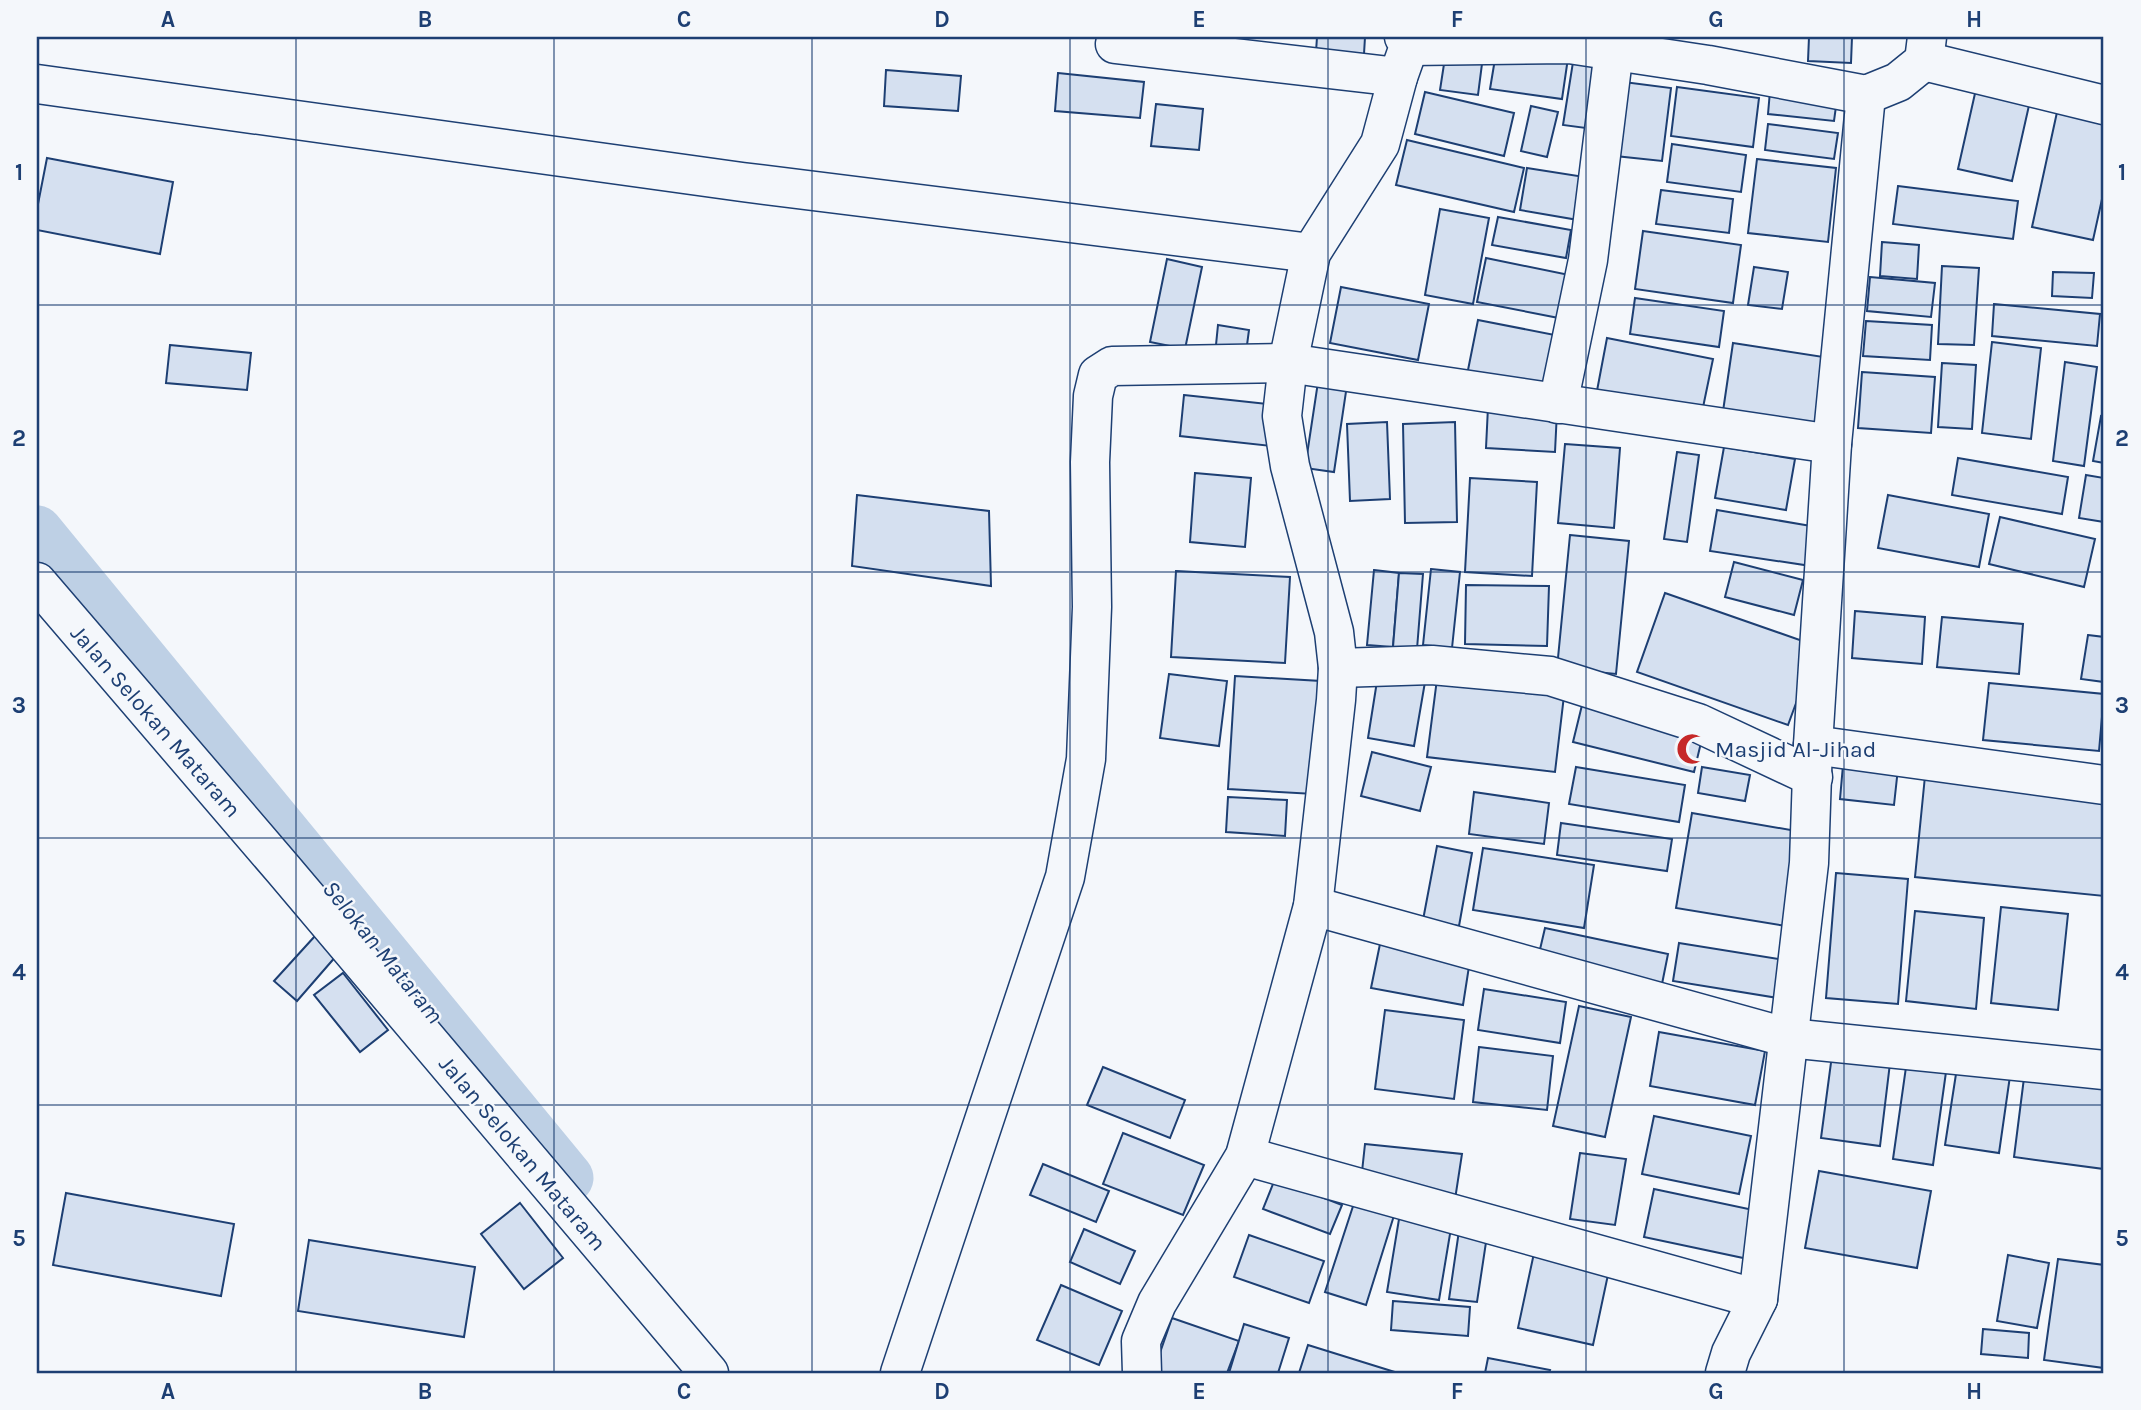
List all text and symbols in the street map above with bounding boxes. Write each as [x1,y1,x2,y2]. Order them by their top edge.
text: A [161,6,175,33]
text: B [418,6,432,33]
text: C [677,6,691,33]
text: D [934,6,950,33]
text: E [1192,6,1206,33]
text: F [1451,6,1463,33]
text: G [1708,6,1724,33]
text: H [1966,6,1982,33]
text: 1 [15,159,23,186]
text: 1 [2118,159,2126,186]
text: 2 [12,425,26,452]
text: 2 [2115,425,2129,452]
street label: Jalan Selokan Mataram [65,620,247,823]
text: 3 [12,692,26,719]
text: 3 [2115,692,2129,719]
mosque icon: Masjid Al-Jihad [1675,732,1709,766]
place label: Masjid Al-Jihad [1715,736,1876,763]
water label: Selokan Mataram [317,875,449,1029]
text: 4 [12,959,26,986]
text: 4 [2115,959,2129,986]
street label: Jalan Selokan Mataram [433,1050,612,1256]
text: 5 [12,1225,26,1252]
text: 5 [2115,1225,2129,1252]
text: A [161,1378,175,1405]
text: B [418,1378,432,1405]
text: C [677,1378,691,1405]
text: D [934,1378,950,1405]
text: E [1192,1378,1206,1405]
text: F [1451,1378,1463,1405]
text: G [1708,1378,1724,1405]
text: H [1966,1378,1982,1405]

